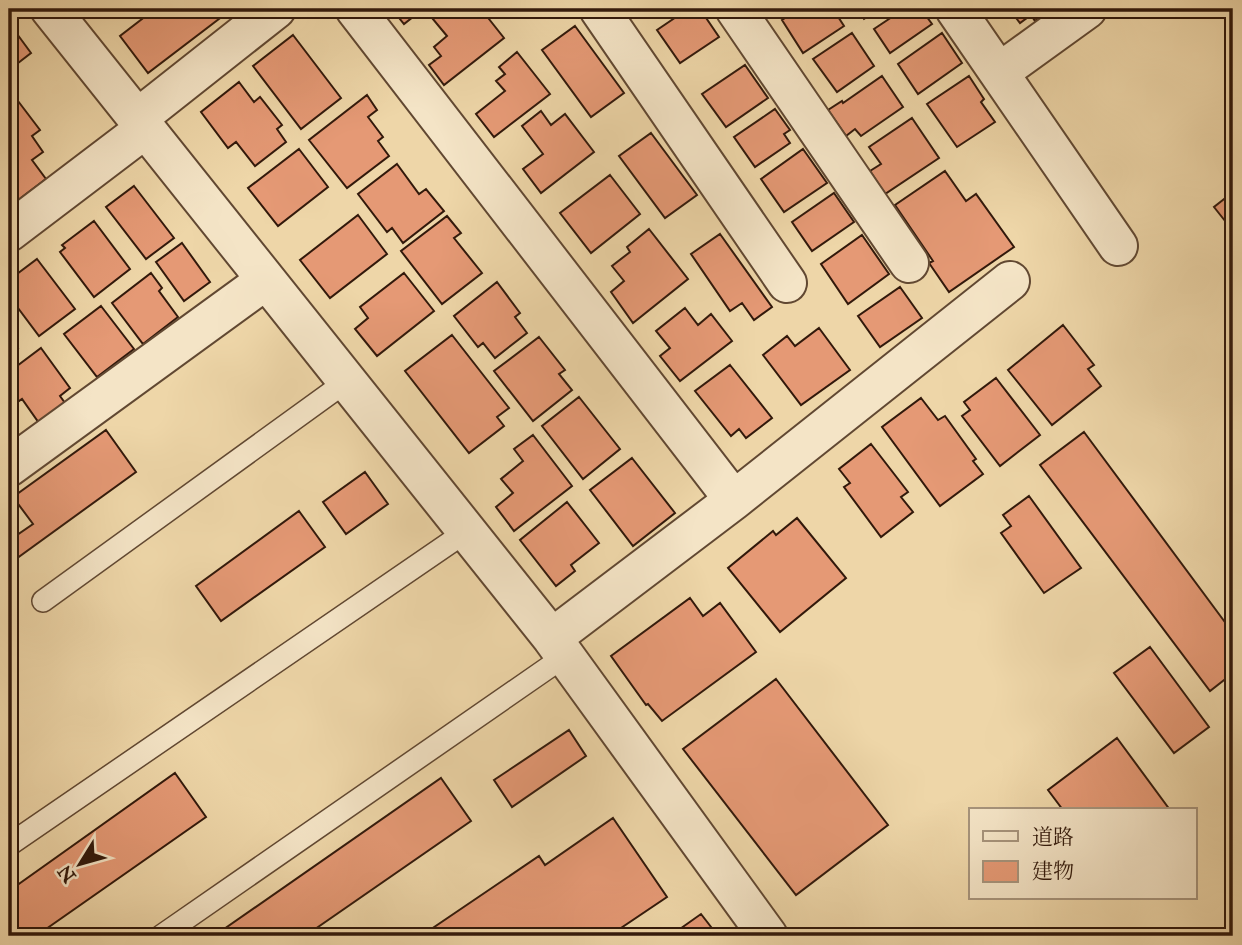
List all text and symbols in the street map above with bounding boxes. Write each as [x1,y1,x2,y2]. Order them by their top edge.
legend [969,808,1196,900]
text: 道路 [1032,824,1074,850]
north arrow [46,830,116,900]
text: 建物 [1032,858,1074,884]
text: N [53,861,81,887]

